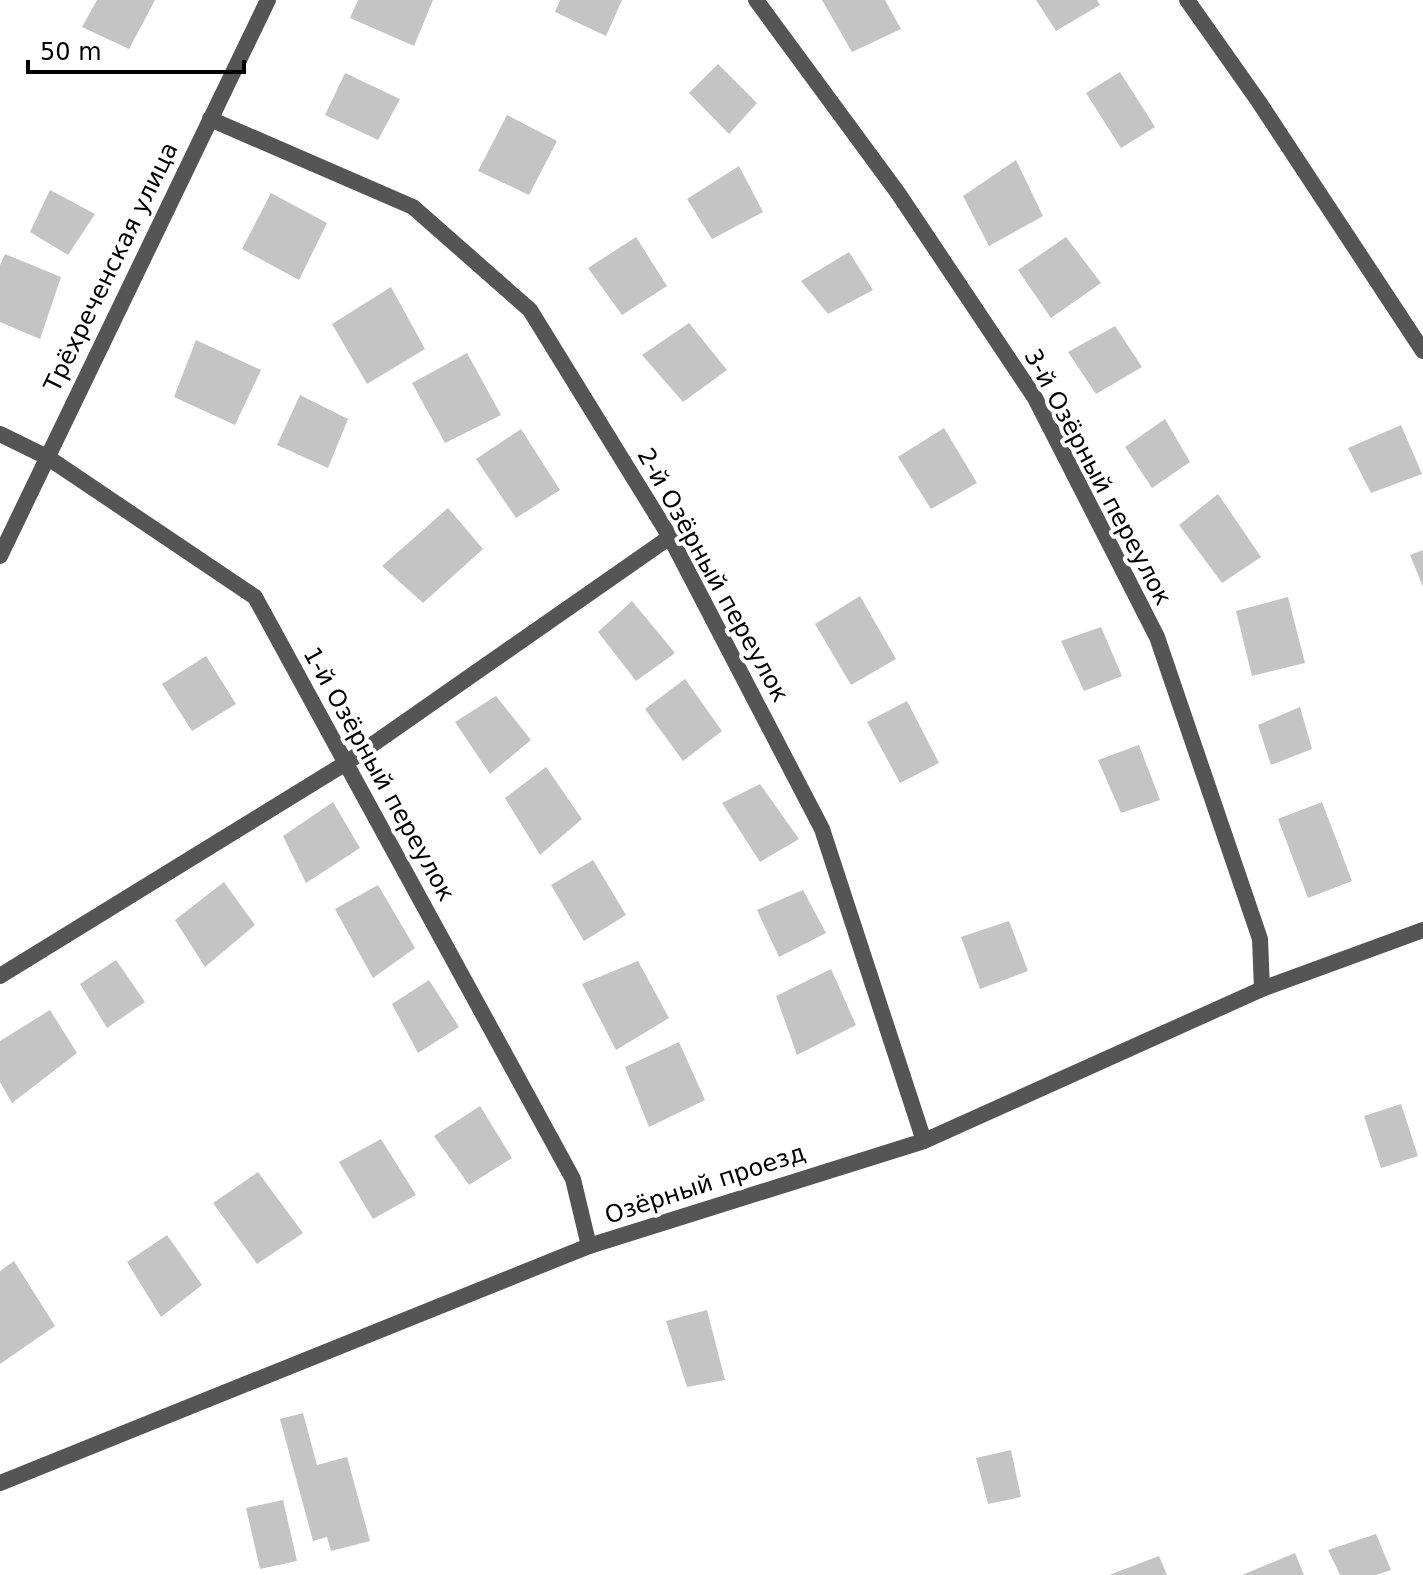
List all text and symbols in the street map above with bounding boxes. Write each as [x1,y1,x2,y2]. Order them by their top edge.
scale bar [28,24,244,74]
text: 50 m [40,38,102,66]
street label: Трёхреченская улица [38,138,184,397]
street label: 3-й Озёрный переулок [1019,344,1177,610]
street label: 2-й Озёрный переулок [631,443,795,707]
street label: 1-й Озёрный переулок [297,642,461,906]
street label: Озёрный проезд [601,1138,809,1230]

